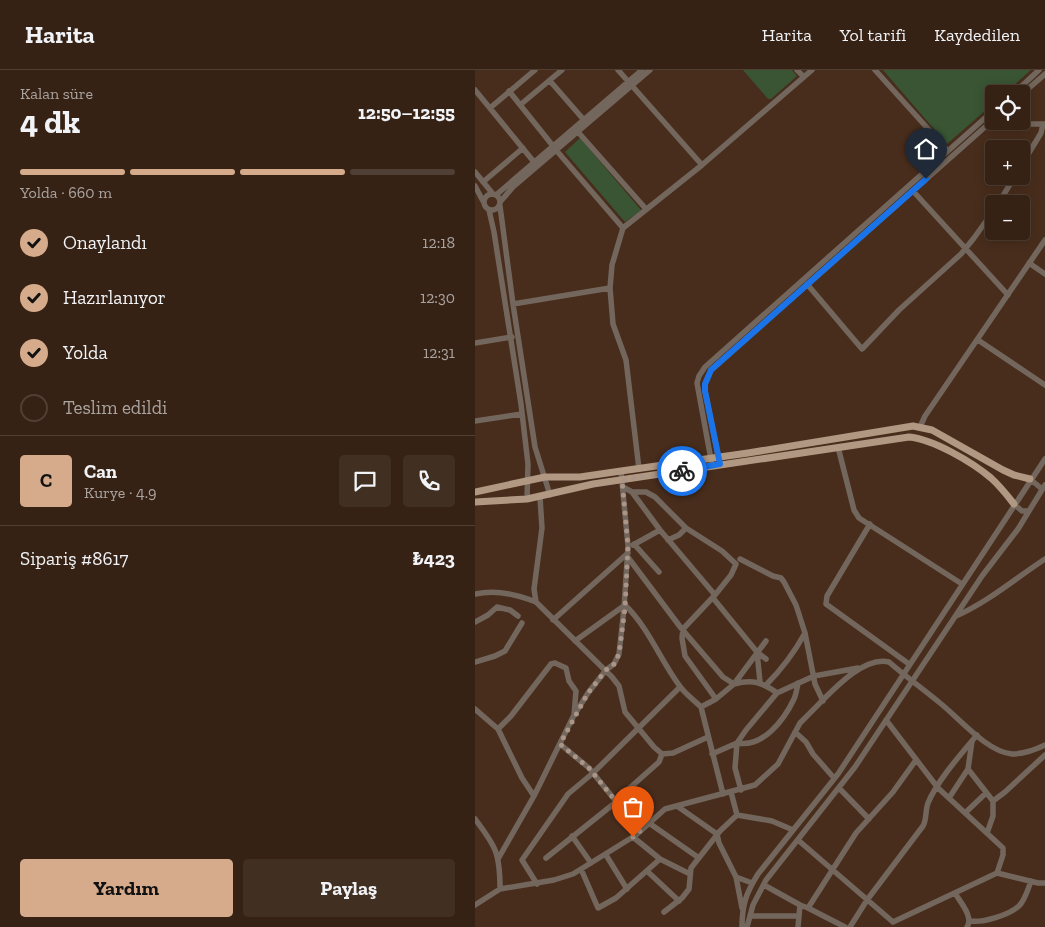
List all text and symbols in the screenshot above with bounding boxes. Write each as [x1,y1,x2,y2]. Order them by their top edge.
text: Harita [25,20,95,49]
text: Harita [762,24,812,46]
text: Yol tarifi [840,24,906,46]
text: Kaydedilen [934,24,1020,46]
text: Kalan süre [20,84,93,103]
map controls [985,85,1030,240]
button: locate [985,85,1030,130]
text: 12:50–12:55 [358,101,455,124]
text: 4 dk [20,103,80,141]
pin [905,128,947,179]
icon: home [912,135,940,163]
button: + [985,140,1030,185]
text: Yolda · 660 m [20,183,112,202]
button: − [985,195,1030,240]
icon: check [20,229,48,257]
text: Onaylandı [63,231,147,254]
text: 12:18 [422,233,455,252]
icon: check [20,284,48,312]
text: Hazırlanıyor [63,286,166,309]
text: 12:30 [420,288,455,307]
icon: check [20,339,48,367]
text: Yolda [63,341,108,364]
text: 12:31 [423,343,455,362]
text: Teslim edildi [63,396,167,419]
courier [657,446,707,496]
button: chat [339,455,391,507]
button: phone [403,455,455,507]
icon: bike [668,457,696,485]
text: Can [84,460,117,483]
text: C [40,469,52,492]
text: Kurye · 4.9 [84,483,157,502]
text: Sipariş #8617 [20,547,129,570]
text: ₺423 [412,547,455,570]
pin [612,786,654,837]
icon: bag [619,793,647,821]
button: Yardım [20,859,233,917]
button: Paylaş [243,859,455,917]

